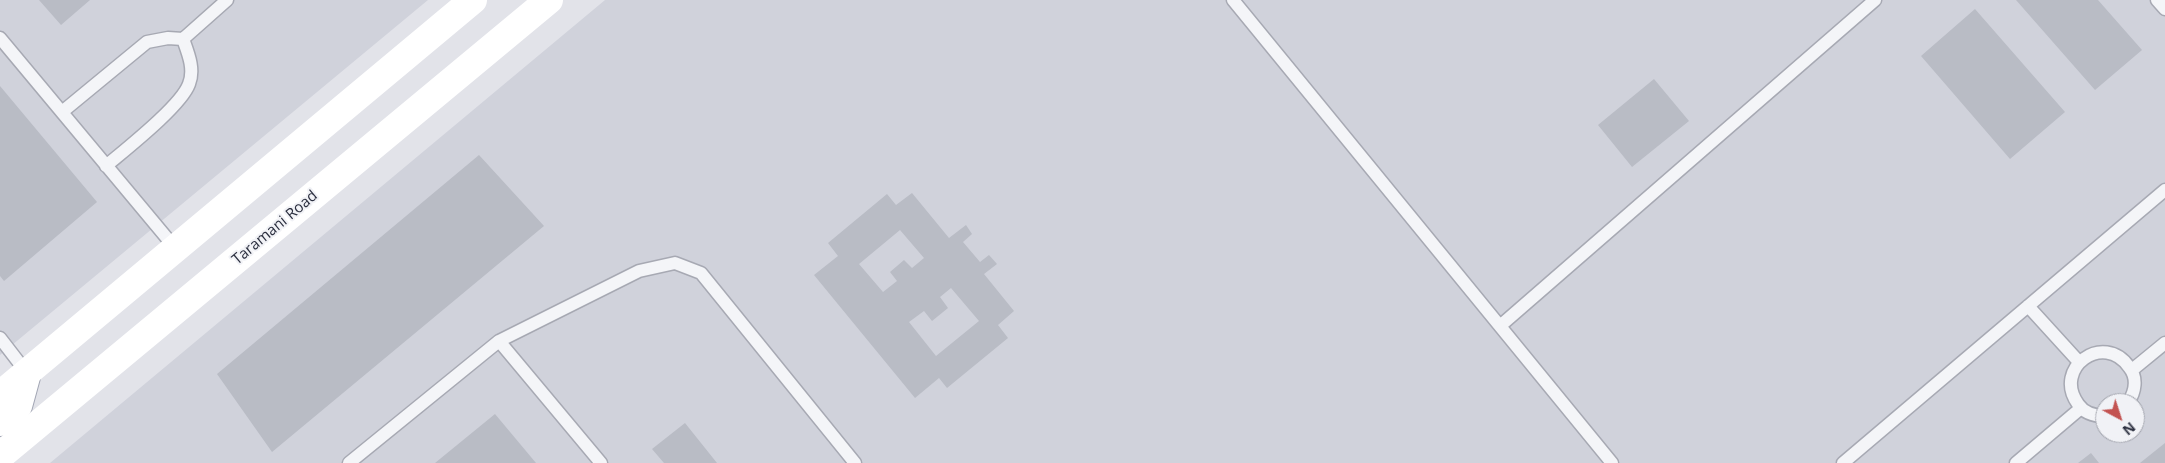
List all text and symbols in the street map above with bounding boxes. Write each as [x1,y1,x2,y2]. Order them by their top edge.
street label: Taramani Road [229,187,321,269]
north arrow [2095,393,2145,443]
text: N [2119,418,2140,440]

